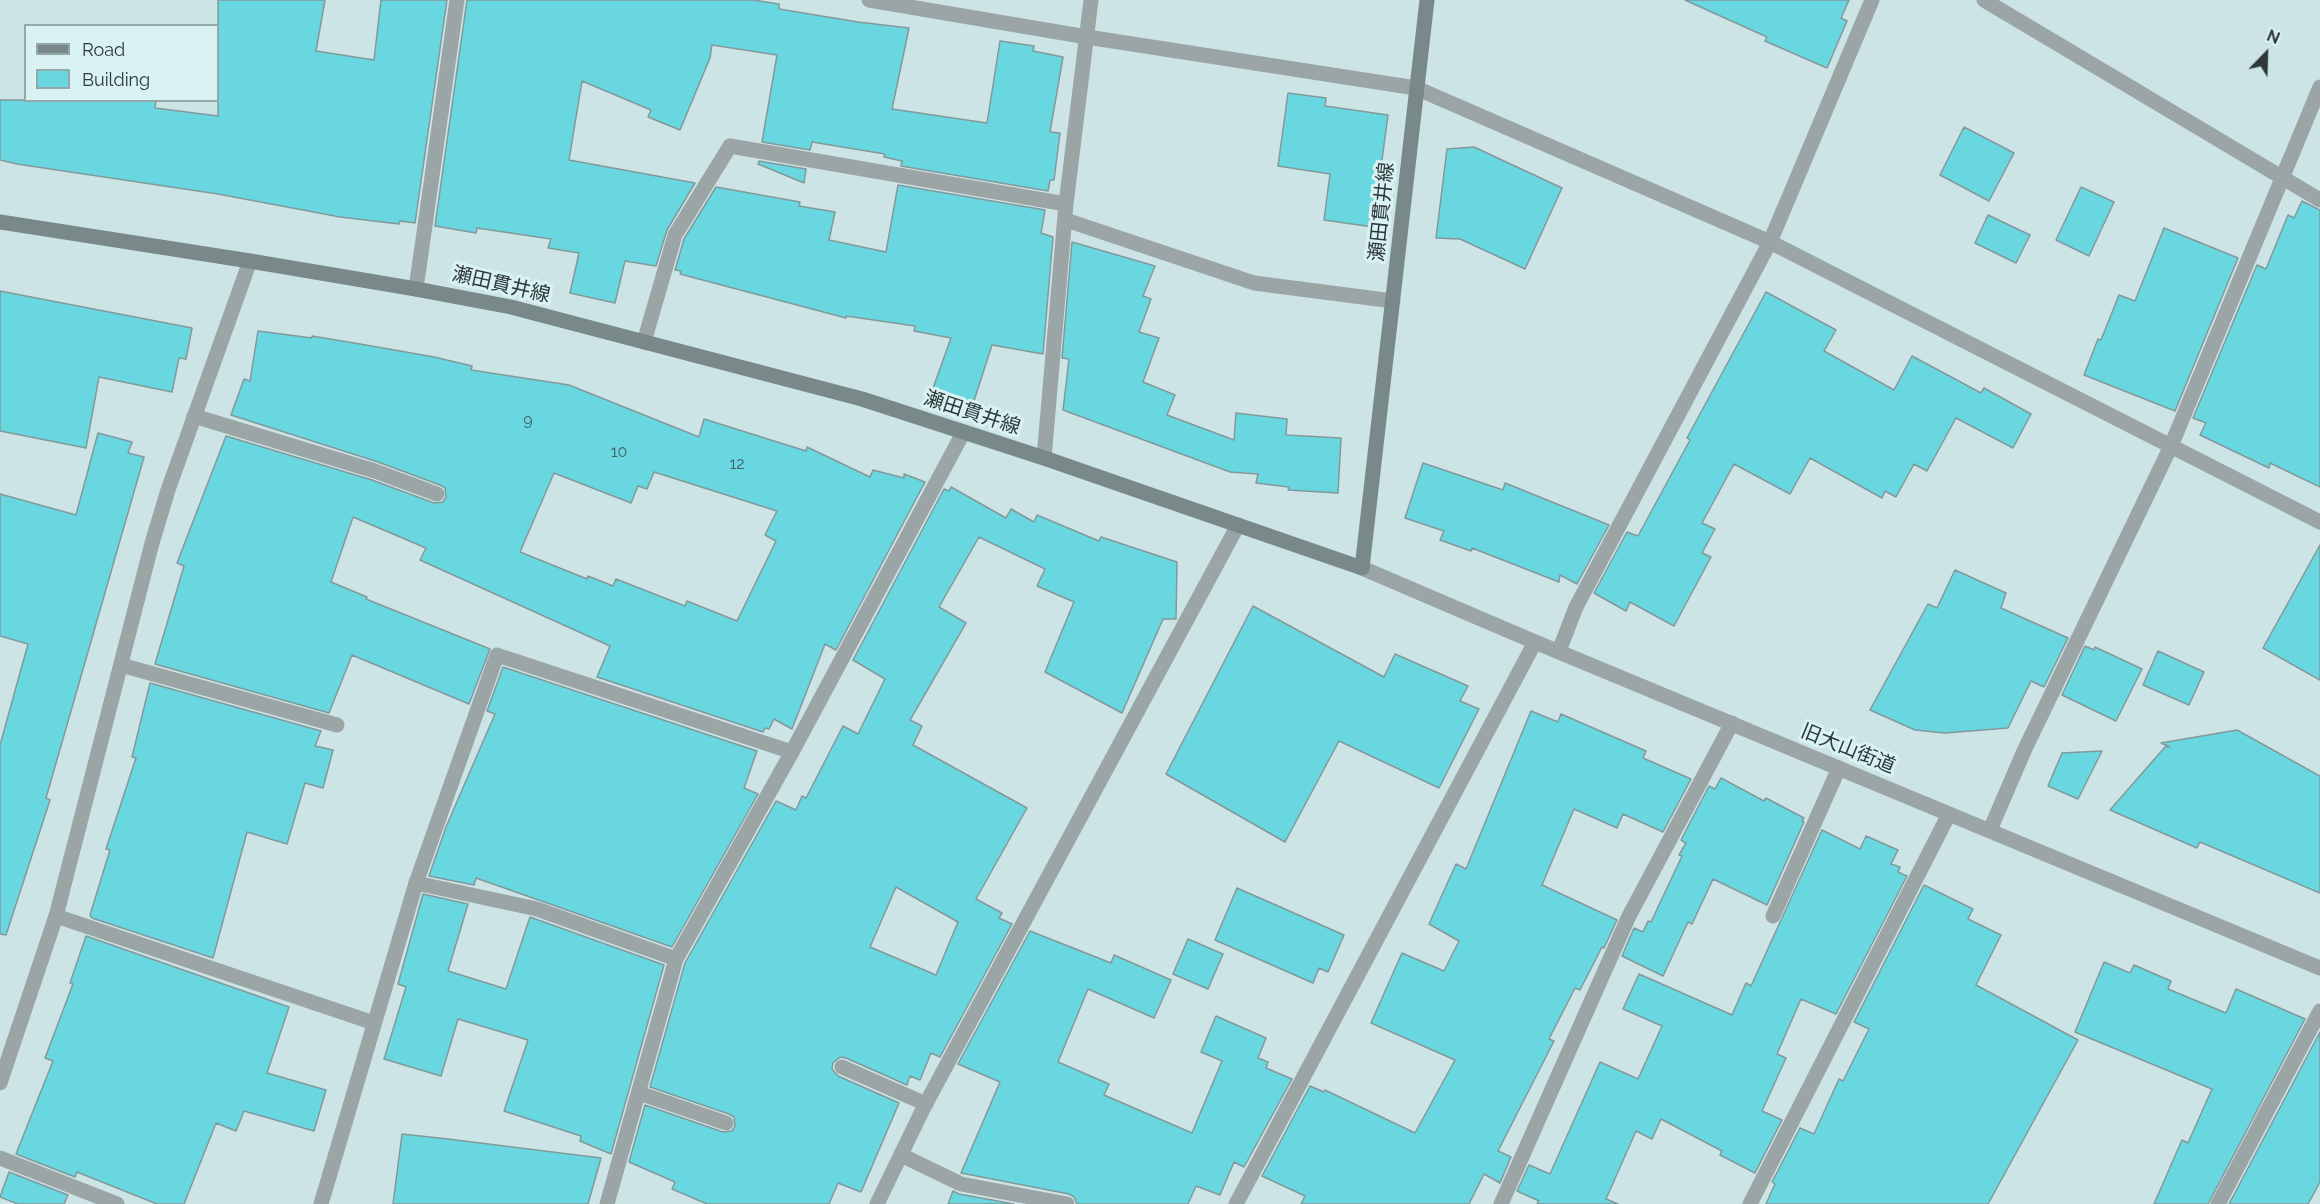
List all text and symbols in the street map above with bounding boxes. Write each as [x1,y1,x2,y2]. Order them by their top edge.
legend [24,24,219,102]
north arrow [2236,24,2296,84]
text: N [2264,26,2283,48]
text: Road [82,39,125,60]
text: Building [82,69,150,90]
street label: 瀬田貫井線 [1365,161,1399,263]
street label: 瀬田貫井線 [450,262,552,308]
street label: 瀬田貫井線 [921,386,1023,440]
house number: 9 [523,410,533,430]
house number: 10 [611,442,627,462]
house number: 12 [729,454,745,474]
street label: 旧大山街道 [1797,719,1899,779]

